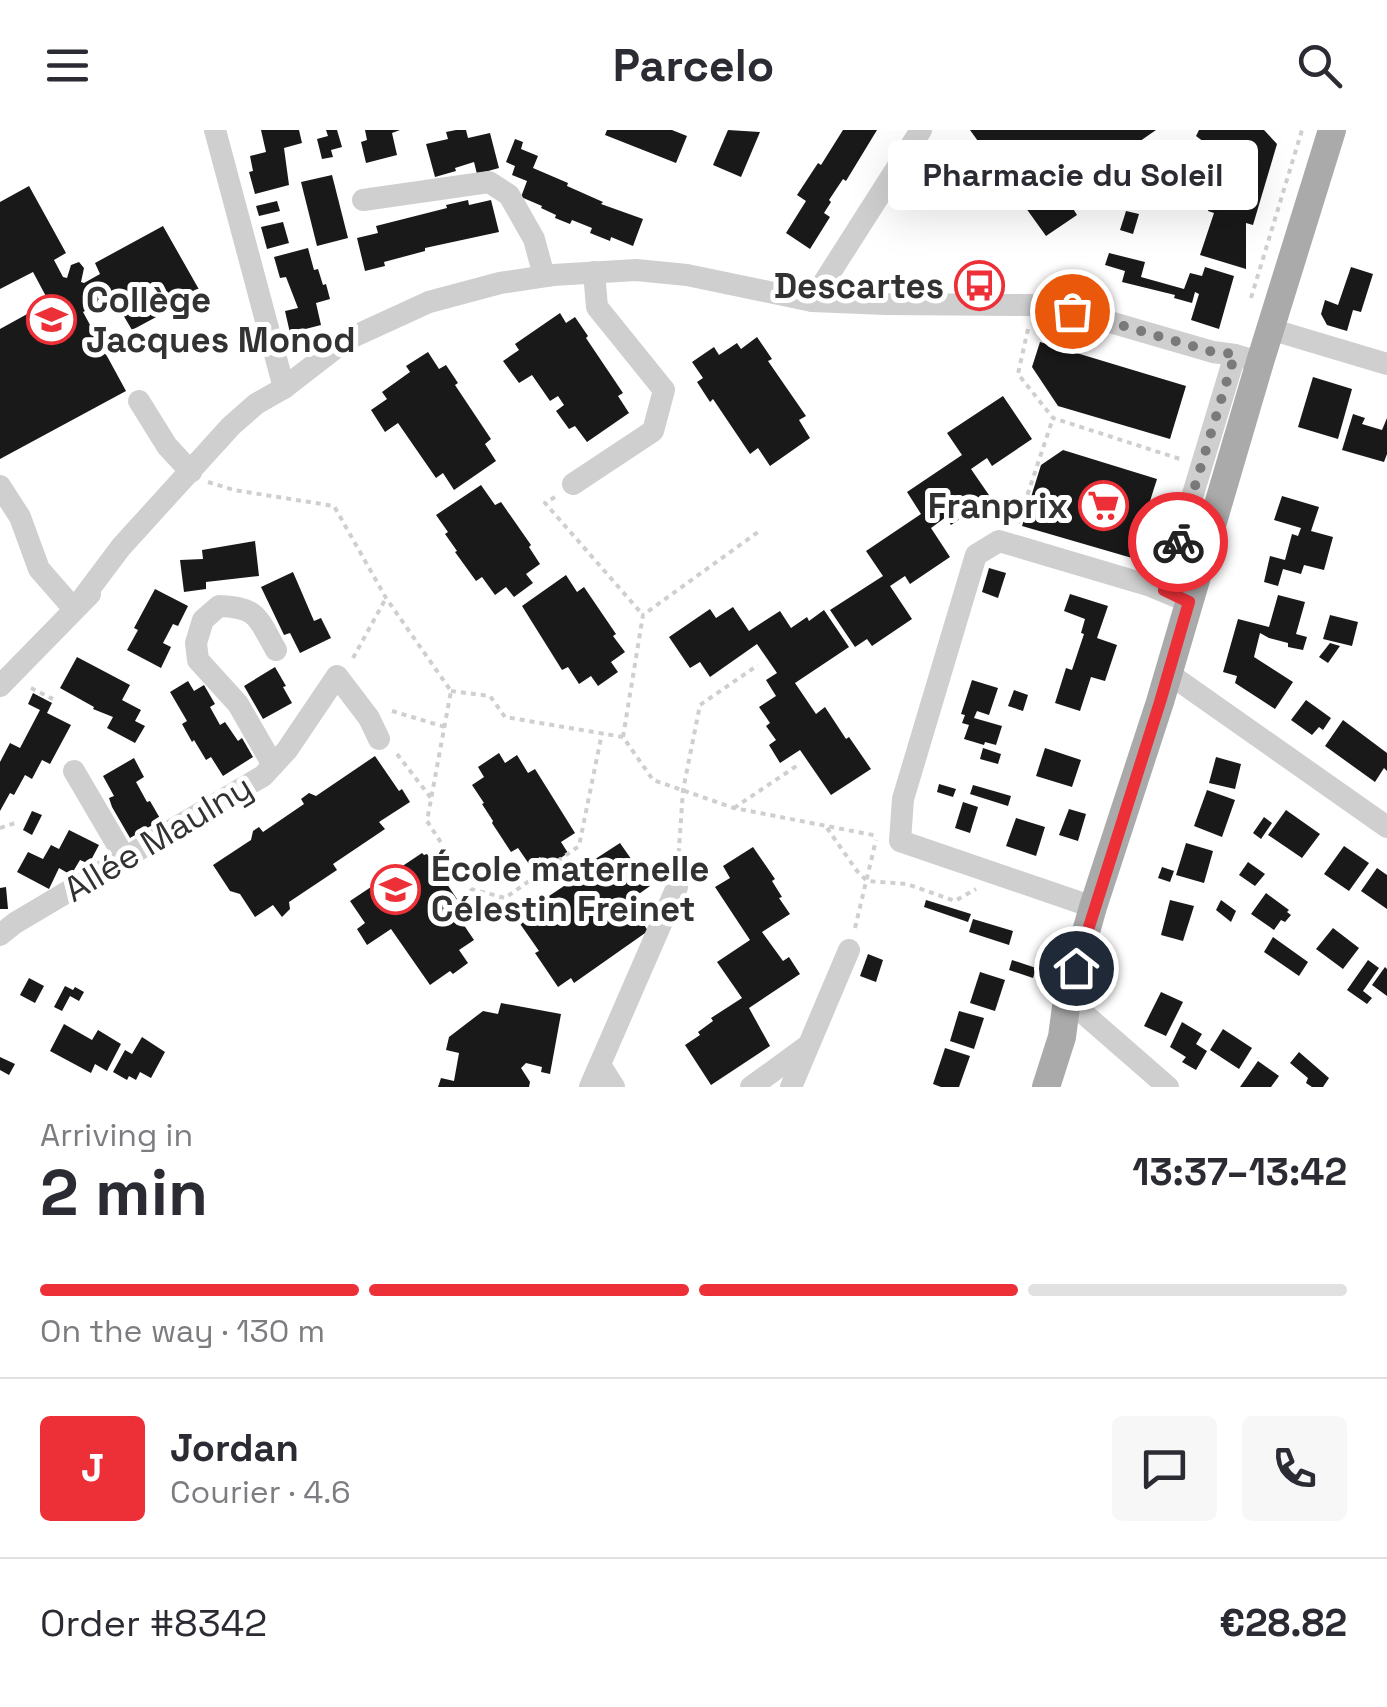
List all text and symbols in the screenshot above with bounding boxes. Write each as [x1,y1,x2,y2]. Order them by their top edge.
text: Parcelo [613,37,774,94]
icon: menu [40,38,95,93]
icon: search [1292,38,1347,93]
callout: Pharmacie du Soleil [887,141,1257,211]
text: Pharmacie du Soleil [923,155,1223,195]
bus stop icon: Descartes [953,260,1005,312]
place label: Descartes [774,264,944,308]
pin [1030,269,1115,354]
place label: Collège Jacques Monod [86,278,355,362]
icon: bag [1045,284,1100,339]
school or university icon: Collège Jacques Monod [25,294,77,346]
supermarket icon: Franprix [1077,480,1129,532]
place label: Franprix [928,484,1068,528]
courier [1128,492,1228,592]
icon: bike [1151,515,1206,570]
street label: Allée Maulny [56,764,260,912]
place label: École maternelle Célestin Freinet [431,847,710,931]
school or university icon: École maternelle Célestin Freinet [370,863,422,915]
pin [1034,926,1119,1011]
icon: home [1049,941,1104,996]
text: Arriving in [40,1115,193,1155]
text: 13:37–13:42 [1132,1148,1347,1196]
text: 2 min [40,1151,208,1234]
text: On the way · 130 m [40,1311,325,1351]
button: chat [1112,1416,1217,1521]
button: phone [1242,1416,1347,1521]
text: Jordan [170,1424,299,1472]
text: J [81,1444,104,1492]
text: Courier · 4.6 [170,1472,351,1512]
text: Order #8342 [40,1599,267,1647]
text: €28.82 [1219,1599,1347,1647]

